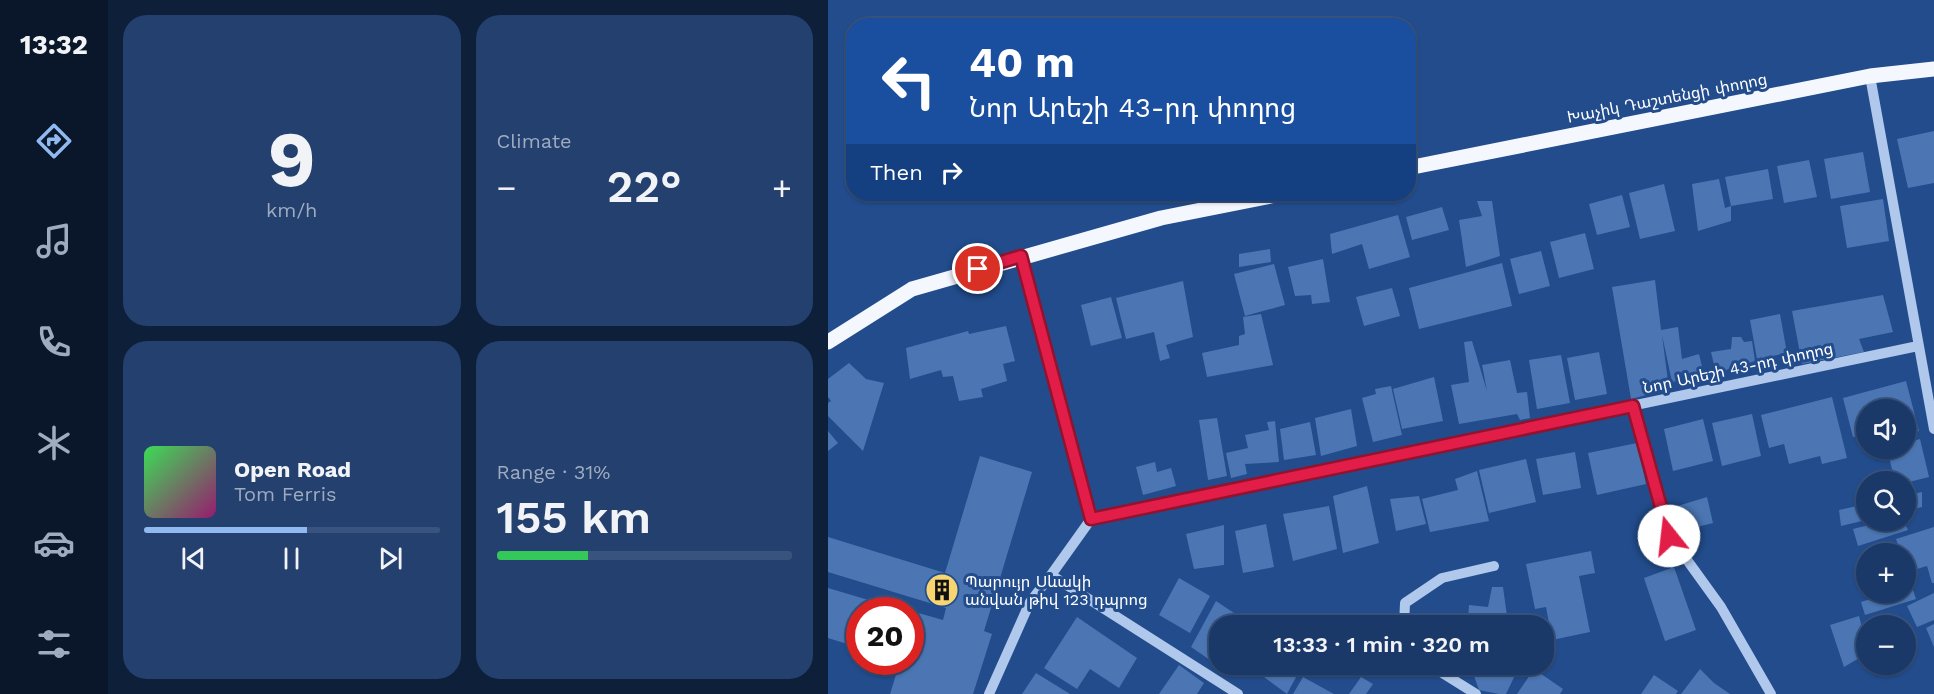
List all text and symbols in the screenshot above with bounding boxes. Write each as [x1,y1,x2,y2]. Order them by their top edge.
text: 13:32 [20,29,88,61]
text: 40 m [969,38,1075,87]
icon: left [870,42,948,120]
street label: Խաչիկ Դաշտենցի փողոց [1565,69,1769,127]
text: Նոր Արեշի 43-րդ փողոց [969,92,1296,124]
text: 9 [268,113,316,205]
icon: directions [33,120,75,162]
text: Climate [497,129,572,153]
icon: right [935,156,968,189]
text: 22° [607,160,682,213]
text: Then [870,160,923,185]
text: − [497,168,516,207]
text: + [772,168,792,207]
text: km/h [266,198,318,222]
icon: music [33,220,75,262]
pin [952,243,1003,294]
icon: arrive [961,252,994,285]
icon: phone [33,321,75,363]
street label: Նոր Արեշի 43-րդ փողոց [1641,339,1835,397]
map controls [1856,399,1916,675]
button: sound [1856,399,1916,459]
icon: climate [33,422,75,464]
text: Open Road [234,457,351,482]
text: Range · 31% [497,460,610,484]
button: search [1856,471,1916,531]
text: Tom Ferris [234,482,337,506]
text: 155 km [497,491,651,544]
position arrow [1637,504,1701,568]
icon: car [33,522,75,564]
icon: previous [177,542,210,575]
icon: pause [275,542,308,575]
icon: next [374,542,407,575]
button: + [1856,543,1916,603]
building icon: Պարույր Սևակի անվան թիվ 123 դպրոց [924,572,960,608]
place label: Պարույր Սևակի անվան թիվ 123 դպրոց [965,572,1148,609]
speed limit sign: 20 [846,597,924,675]
button: − [1856,615,1916,675]
icon: filters [33,623,75,665]
text: 13:33 · 1 min · 320 m [1273,632,1490,657]

